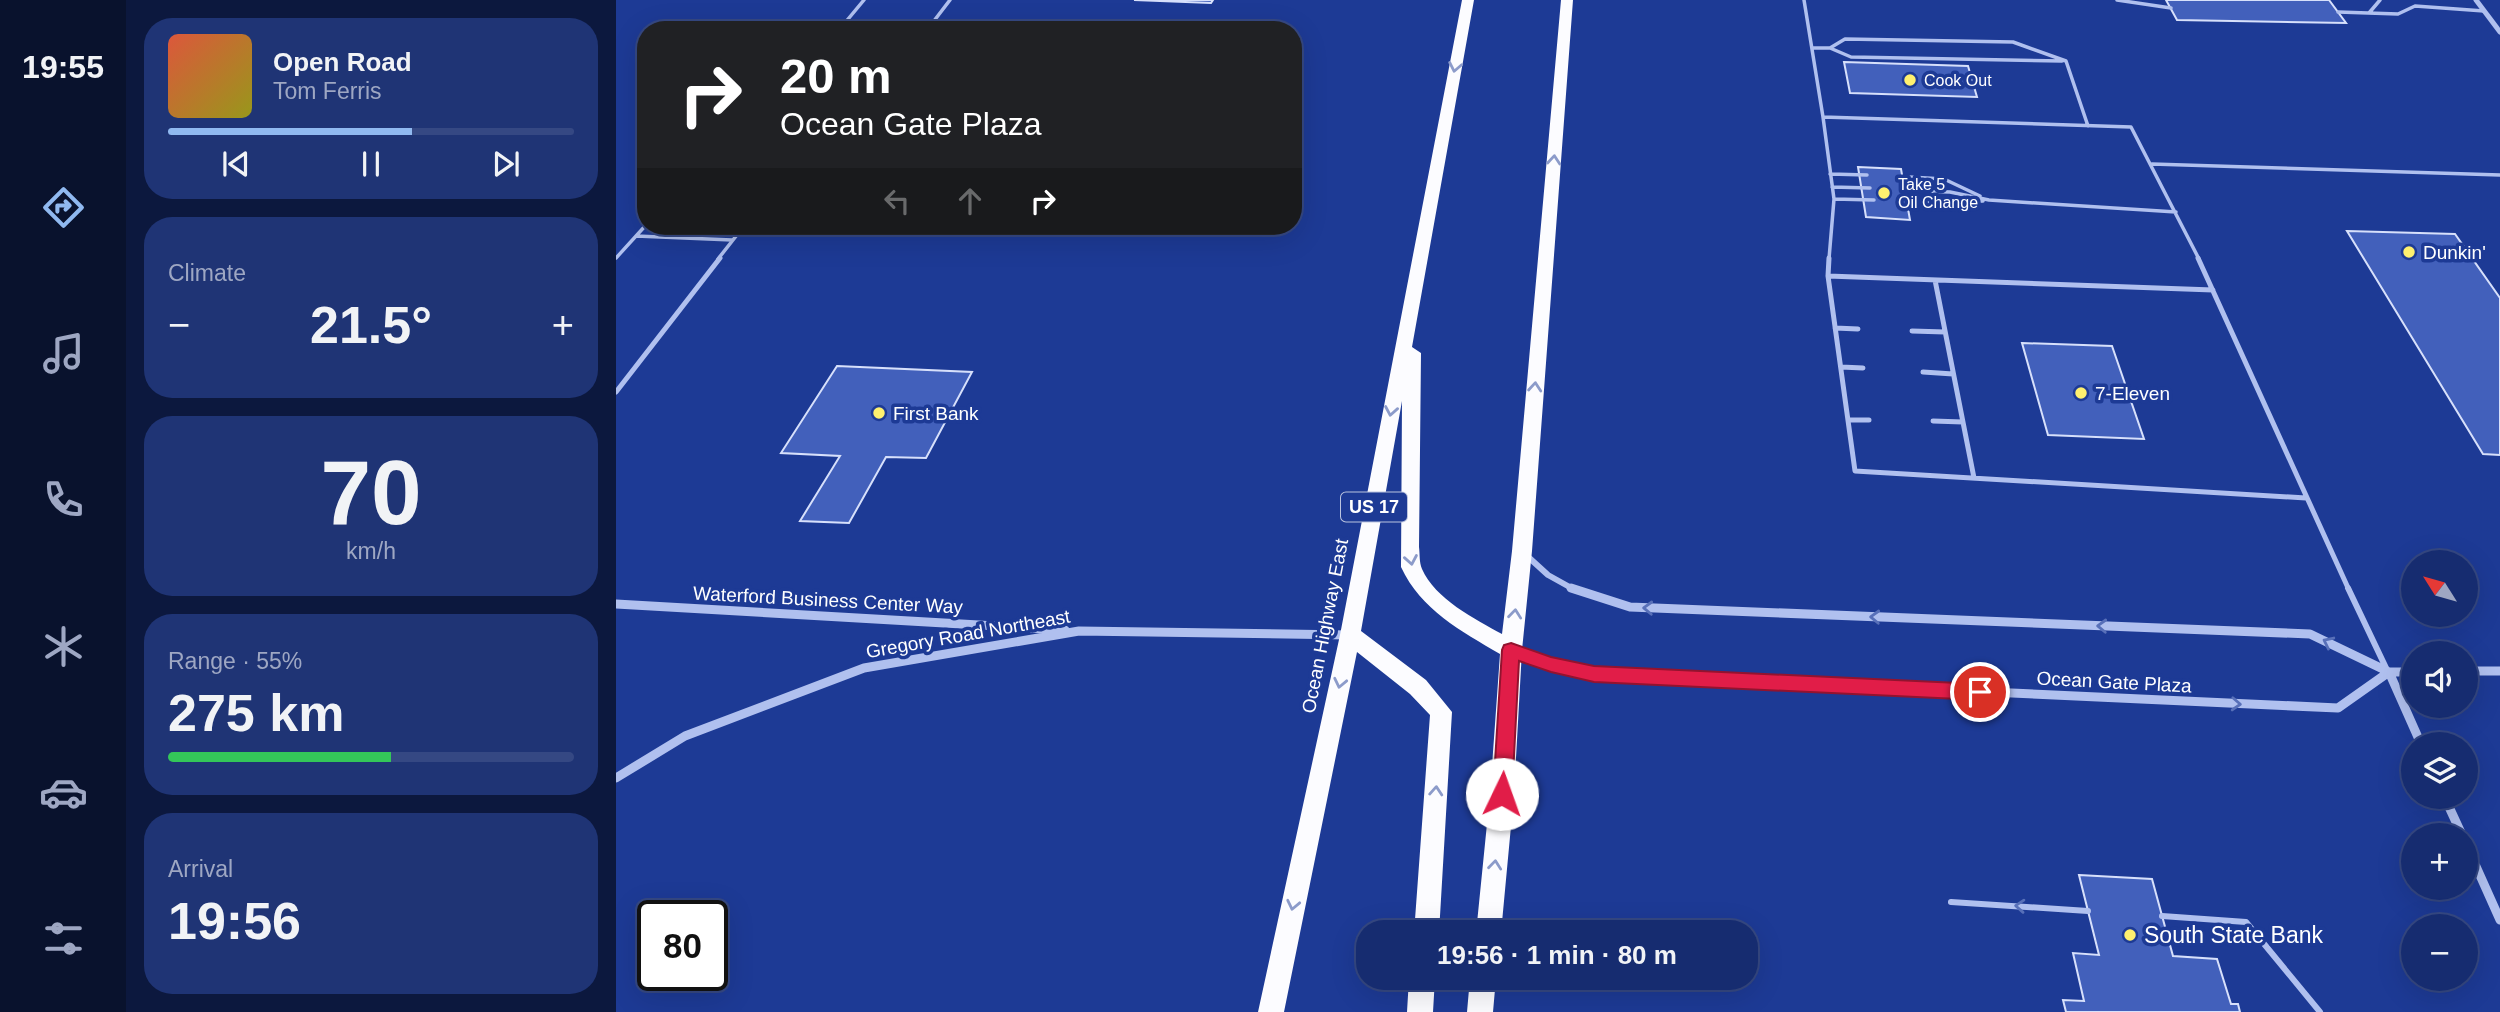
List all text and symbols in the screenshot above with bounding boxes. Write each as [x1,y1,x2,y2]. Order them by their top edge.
text: Open Road [273,47,412,77]
text: 19:55 [22,49,104,85]
icon: right [665,49,756,140]
text: 20 m [780,49,892,103]
one-way arrow [1449,61,1464,73]
marker: Cook Out [1902,72,1918,88]
place label: Cook Out [1924,72,1992,89]
text: Tom Ferris [273,78,382,104]
text: Ocean Gate Plaza [780,106,1041,142]
icon: previous [217,145,255,183]
icon: pause [352,145,390,183]
icon: next [487,145,525,183]
one-way arrow [1546,155,1561,166]
place label: Take 5 Oil Change [1898,176,1978,211]
icon: left [878,182,916,220]
icon: ahead [951,182,989,220]
icon: right [1024,182,1062,220]
icon: directions [39,183,88,232]
marker: Take 5 Oil Change [1876,185,1892,201]
place label: Dunkin' [2423,242,2486,263]
marker: Dunkin' [2401,244,2417,260]
text: Climate [168,260,246,286]
text: 21.5° [310,296,432,354]
text: − [168,304,190,346]
text: + [552,304,574,346]
icon: music [39,329,88,378]
one-way arrow [1527,381,1542,392]
place label: 7-Eleven [2095,383,2170,404]
marker: 7-Eleven [2073,385,2089,401]
place label: First Bank [893,403,979,424]
marker: First Bank [871,405,887,421]
one-way arrow [1385,405,1400,417]
text: 70 [320,442,422,543]
icon: phone [39,475,88,524]
road number: US 17 [1341,492,1407,522]
street label: Ocean Highway East [1298,536,1352,715]
text: km/h [346,538,396,564]
north arrow [2401,550,2478,626]
map controls [2401,550,2478,991]
one-way arrow [1403,554,1418,566]
street label: Waterford Business Center Way [693,582,964,618]
one-way arrow [1642,600,1653,615]
street label: Gregory Road Northeast [864,606,1072,662]
one-way arrow [1507,608,1522,620]
one-way arrow [1869,609,1880,624]
one-way arrow [2096,618,2107,633]
icon: climate [39,622,88,671]
one-way arrow [2323,637,2335,651]
button: sound [2401,641,2478,718]
text: Range · 55% [168,648,302,674]
pin [1950,662,2010,722]
street label: Ocean Gate Plaza [2036,667,2192,697]
icon: arrive [1961,673,1999,711]
one-way arrow [1333,677,1348,689]
text: 275 km [168,684,344,742]
one-way arrow [2231,696,2242,711]
button: layers [2401,732,2478,809]
position arrow [1465,757,1539,831]
icon: car [39,768,88,817]
one-way arrow [1428,786,1443,797]
button: + [2401,823,2478,900]
text: Arrival [168,856,233,882]
one-way arrow [1487,859,1502,870]
text: 19:56 [168,892,301,950]
one-way arrow [1286,899,1301,911]
one-way arrow [2014,899,2025,914]
speed limit sign: 80 [637,900,728,991]
icon: filters [39,914,88,963]
button: − [2401,914,2478,991]
place label: South State Bank [2144,922,2324,948]
marker: South State Bank [2122,927,2138,943]
text: 19:56 · 1 min · 80 m [1437,940,1677,970]

